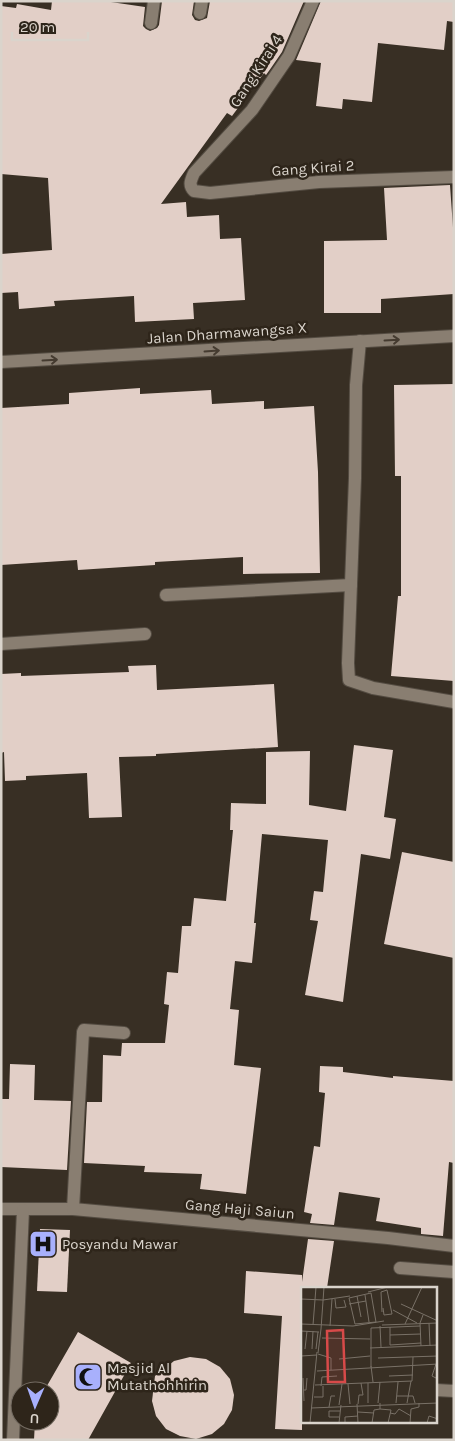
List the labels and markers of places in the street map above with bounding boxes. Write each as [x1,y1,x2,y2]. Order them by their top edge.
hospital icon: Posyandu Mawar [28,1229,58,1259]
place label: Posyandu Mawar [62,1235,178,1253]
place label: Masjid Al Mutathohhirin [107,1359,207,1394]
mosque icon: Masjid Al Mutathohhirin [73,1362,103,1392]

